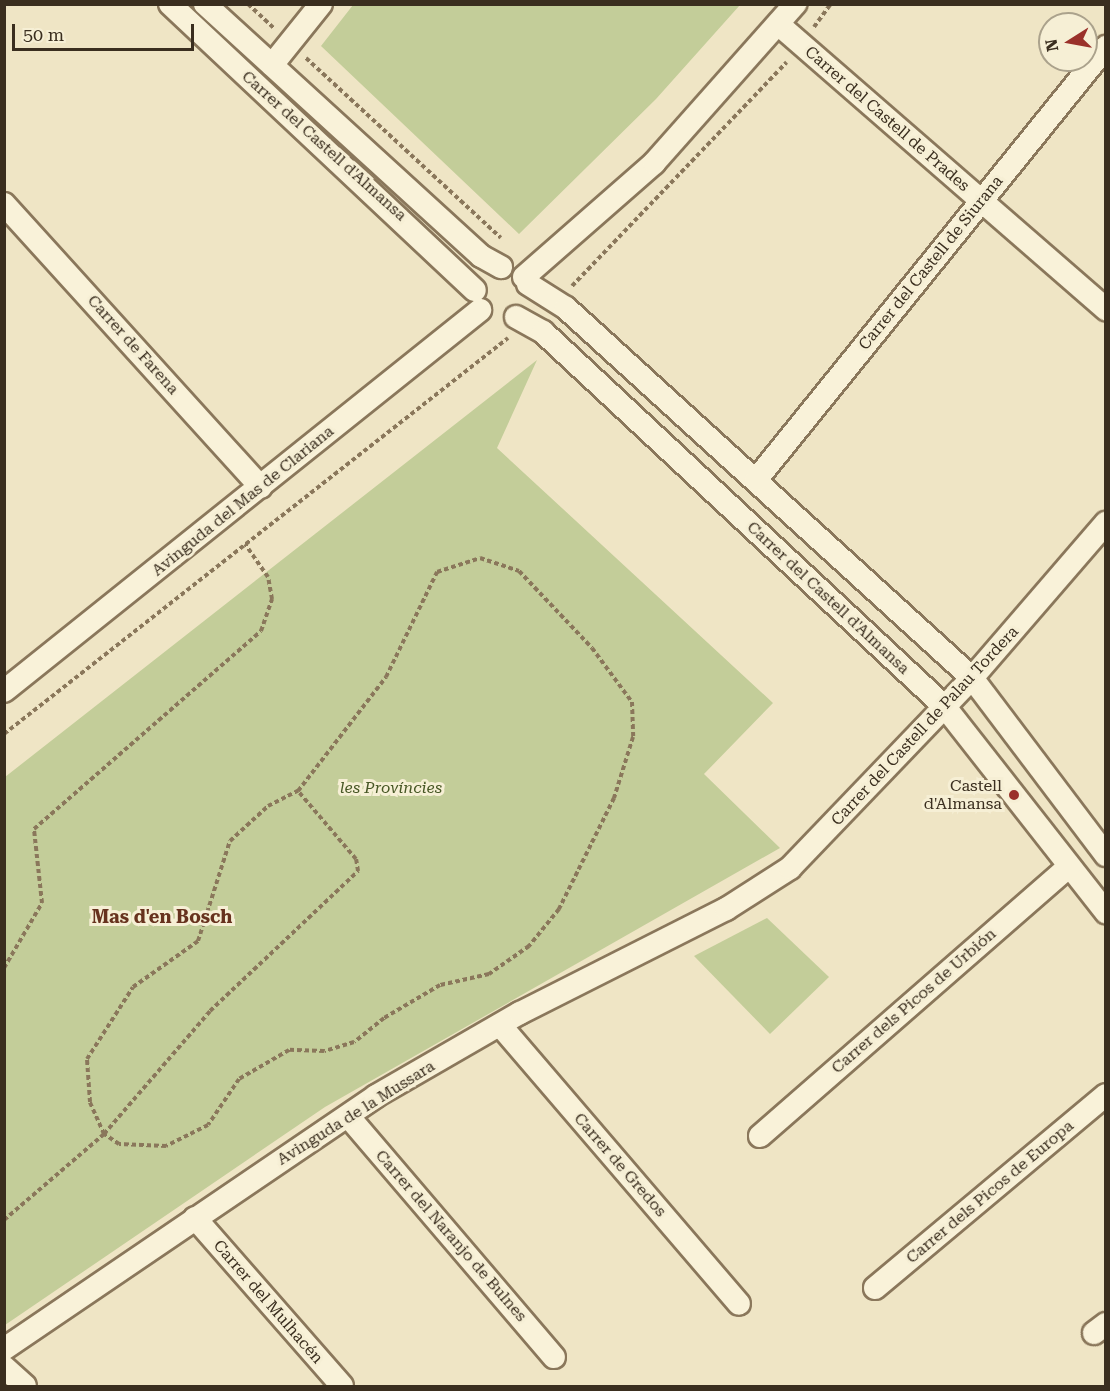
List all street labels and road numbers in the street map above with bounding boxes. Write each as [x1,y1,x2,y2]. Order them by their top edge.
street label: Carrer del Castell de Prades [801,42,973,196]
street label: Carrer del Castell d'Almansa [238,67,410,225]
street label: Carrer del Castell de Siurana [855,172,1007,354]
street label: Carrer de Farena [83,291,183,399]
street label: Avinguda del Mas de Clariana [148,422,338,580]
street label: Carrer del Castell d'Almansa [743,518,913,678]
street label: Carrer del Castell de Palau Tordera [827,622,1023,830]
street label: Carrer dels Picos de Urbión [828,924,1000,1078]
street label: Avinguda de la Mussara [274,1057,438,1169]
street label: Carrer de Gredos [570,1109,670,1221]
street label: Carrer dels Picos de Europa [902,1116,1078,1268]
street label: Carrer del Naranjo de Bulnes [371,1146,531,1326]
street label: Carrer del Mulhacén [209,1236,327,1368]

